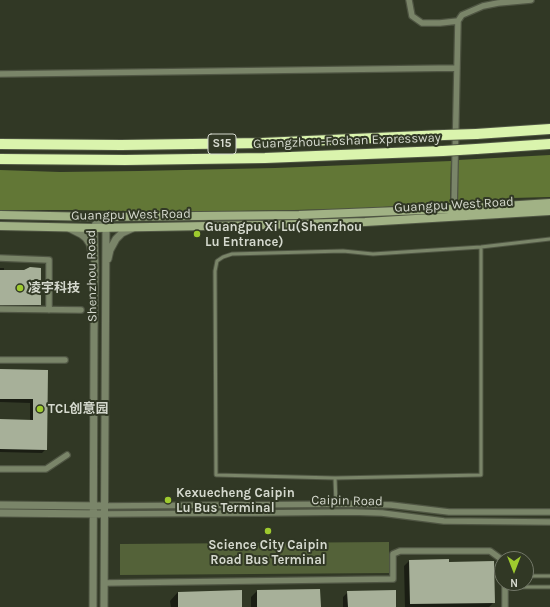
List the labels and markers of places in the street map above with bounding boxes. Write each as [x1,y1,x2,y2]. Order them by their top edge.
place label: Guangpu Xi Lu(Shenzhou Lu Entrance) [205,219,362,250]
marker: Guangpu Xi Lu(Shenzhou Lu Entrance) [192,229,202,239]
place label: 凌宇科技 [28,280,80,296]
marker: 凌宇科技 [15,283,25,293]
place label: TCL创意园 [48,401,109,417]
marker: TCL创意园 [35,404,45,414]
place label: Kexuecheng Caipin Lu Bus Terminal [176,485,295,516]
marker: Kexuecheng Caipin Lu Bus Terminal [163,495,173,505]
marker: Science City Caipin Road Bus Terminal [263,526,273,536]
place label: Science City Caipin Road Bus Terminal [208,537,328,568]

